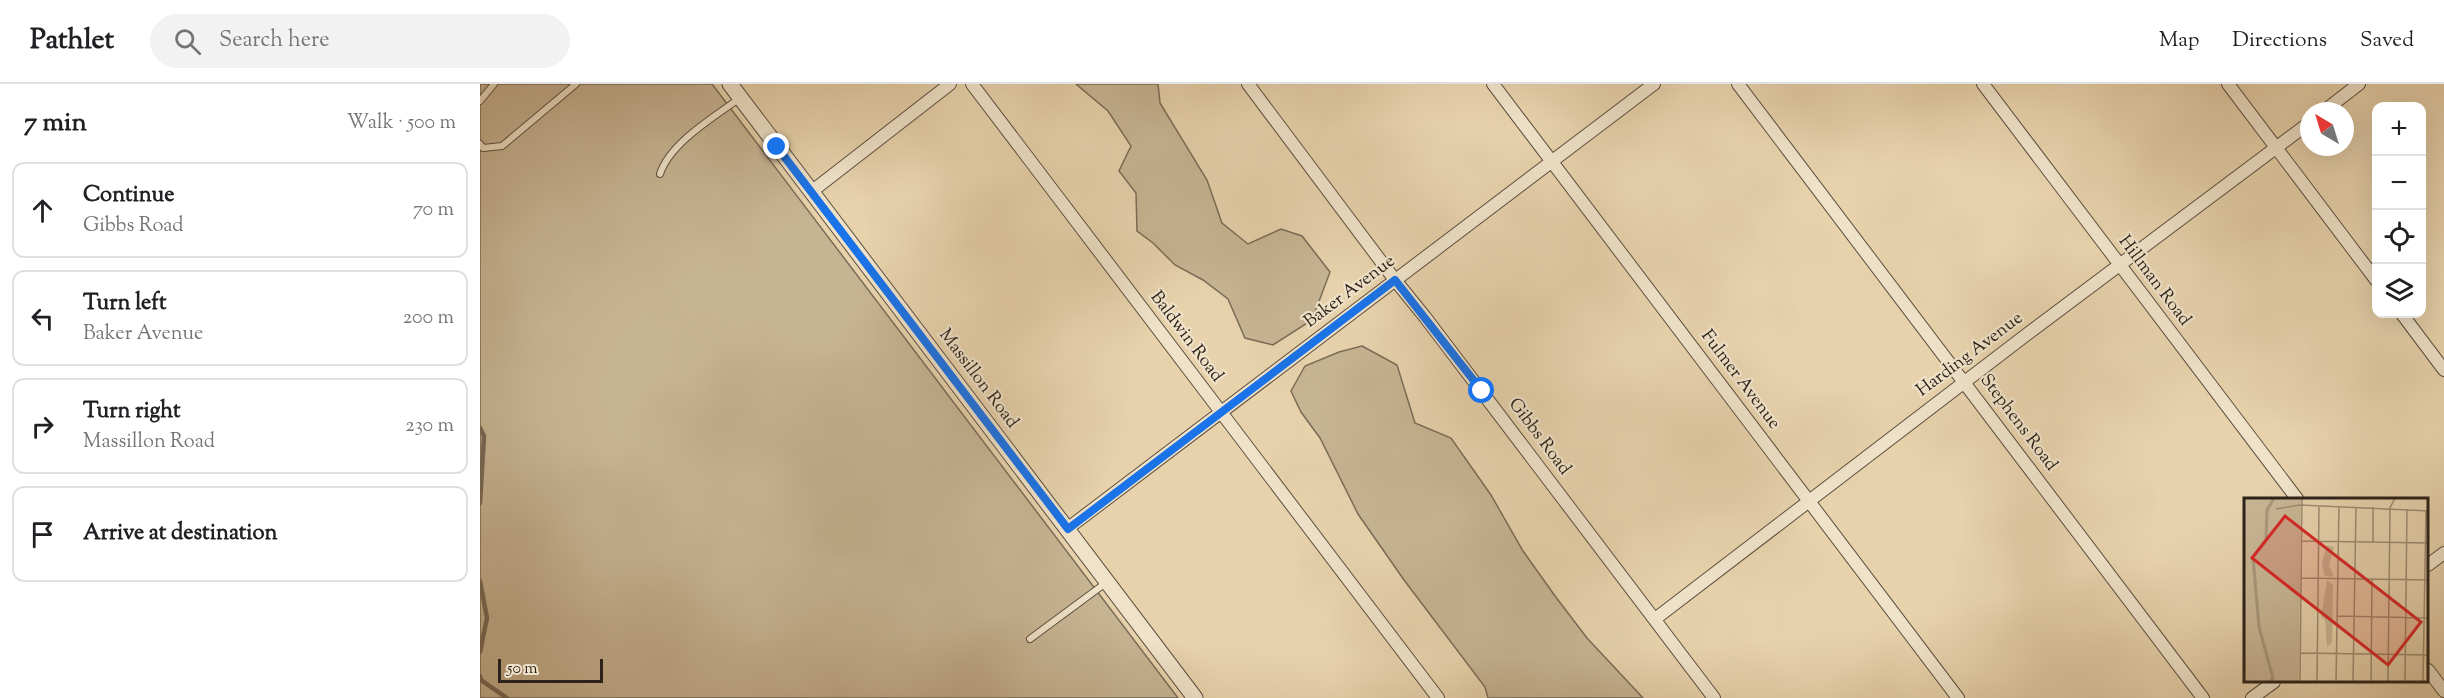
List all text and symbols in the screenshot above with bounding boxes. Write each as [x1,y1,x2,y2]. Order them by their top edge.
search box [150,14,570,68]
text: Pathlet [30,21,114,61]
icon: search [171,25,204,58]
text: Search here [219,25,329,57]
text: Map [2159,26,2199,56]
text: Directions [2232,26,2327,56]
text: Saved [2360,26,2414,56]
north arrow [2300,102,2354,156]
map controls [2372,102,2426,318]
button: + [2372,102,2426,156]
text: 7 min [24,105,87,142]
text: Walk · 500 m [347,109,456,138]
route end [763,133,789,159]
button: − [2372,156,2426,210]
text: Continue [83,180,174,212]
icon: ahead [26,194,59,227]
text: 70 m [413,196,454,225]
button: locate [2372,210,2426,264]
text: Gibbs Road [83,212,184,241]
street label: Hillman Road [2111,230,2197,332]
street label: Baker Avenue [1299,249,1401,335]
button: layers [2372,264,2426,318]
street label: Baldwin Road [1143,286,1229,388]
text: Turn left [83,288,166,320]
icon: left [26,302,59,335]
text: 200 m [403,304,454,333]
street label: Harding Avenue [1911,306,2029,404]
text: Baker Avenue [83,320,203,349]
street label: Massillon Road [932,324,1024,434]
street label: Fulmer Avenue [1694,325,1786,435]
street label: Stephens Road [1973,369,2063,477]
route start [1468,377,1494,403]
street label: Gibbs Road [1501,393,1577,481]
text: Turn right [83,396,180,428]
icon: right [26,410,59,443]
text: 230 m [405,412,454,441]
text: Massillon Road [83,428,215,457]
inset map [2244,498,2429,683]
icon: arrive [26,518,59,551]
text: Arrive at destination [83,518,278,550]
scale bar [498,656,603,684]
text: 50 m [507,658,538,681]

